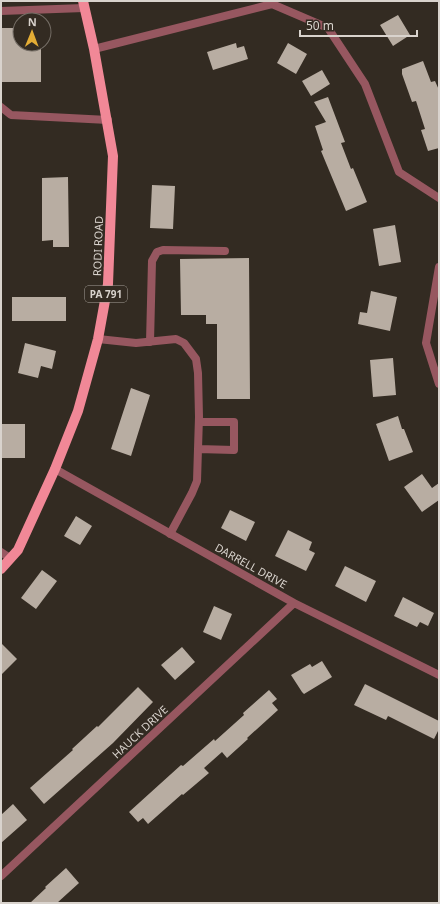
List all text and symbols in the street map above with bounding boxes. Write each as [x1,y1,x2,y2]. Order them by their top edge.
north arrow [12,12,52,52]
scale bar [300,12,417,38]
text: N [28,14,37,29]
text: 50 m [306,17,334,34]
street label: RODI ROAD [89,216,106,276]
road number: PA 791 [85,286,127,302]
street label: DARRELL DRIVE [212,540,290,592]
street label: HAUCK DRIVE [109,702,171,761]

